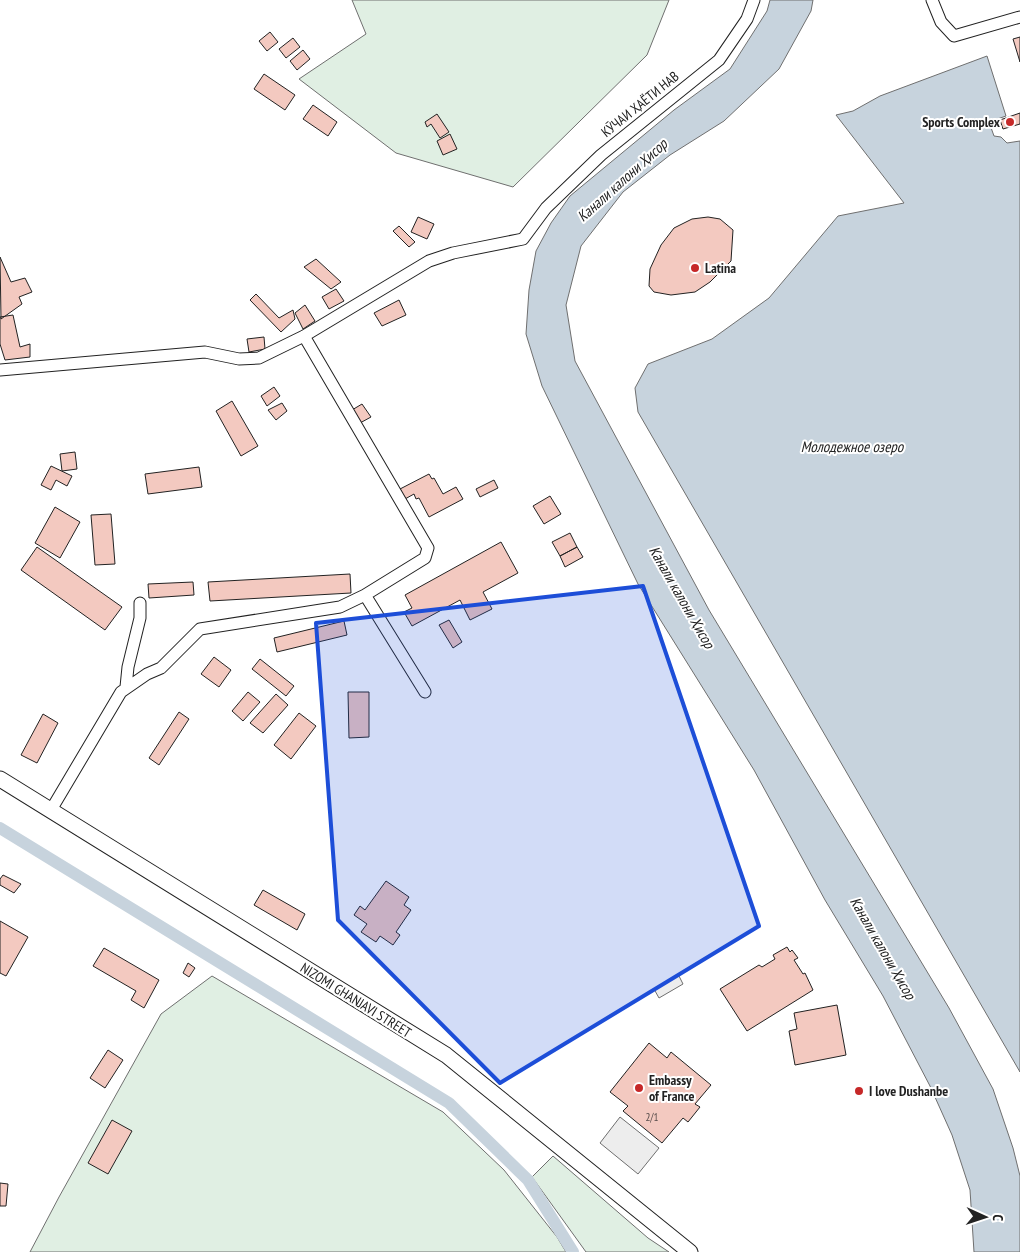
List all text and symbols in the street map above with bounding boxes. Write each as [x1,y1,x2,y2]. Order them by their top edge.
street label: КӮЧАИ ҲАЁТИ НАВ [598,67,682,141]
place label: Sports Complex [922,113,1001,131]
marker: Sports Complex [1004,116,1016,128]
water label: Канали калони Ҳисор [573,133,672,226]
place label: Latina [705,259,736,277]
marker: Latina [689,262,701,274]
water label: Молодежное озеро [801,437,905,456]
water label: Канали калони Ҳисор [645,542,720,653]
water label: Канали калони Ҳисор [846,893,921,1004]
street label: NIZOMI GHANJAVI STREET [297,959,415,1042]
place label: Embassy of France [649,1071,694,1105]
marker: Embassy of France [633,1082,645,1094]
place label: I love Dushanbe [869,1082,948,1100]
marker: I love Dushanbe [853,1085,865,1097]
house number: 2/1 [645,1110,659,1124]
north arrow [960,1192,1010,1242]
text: С [989,1214,1007,1222]

